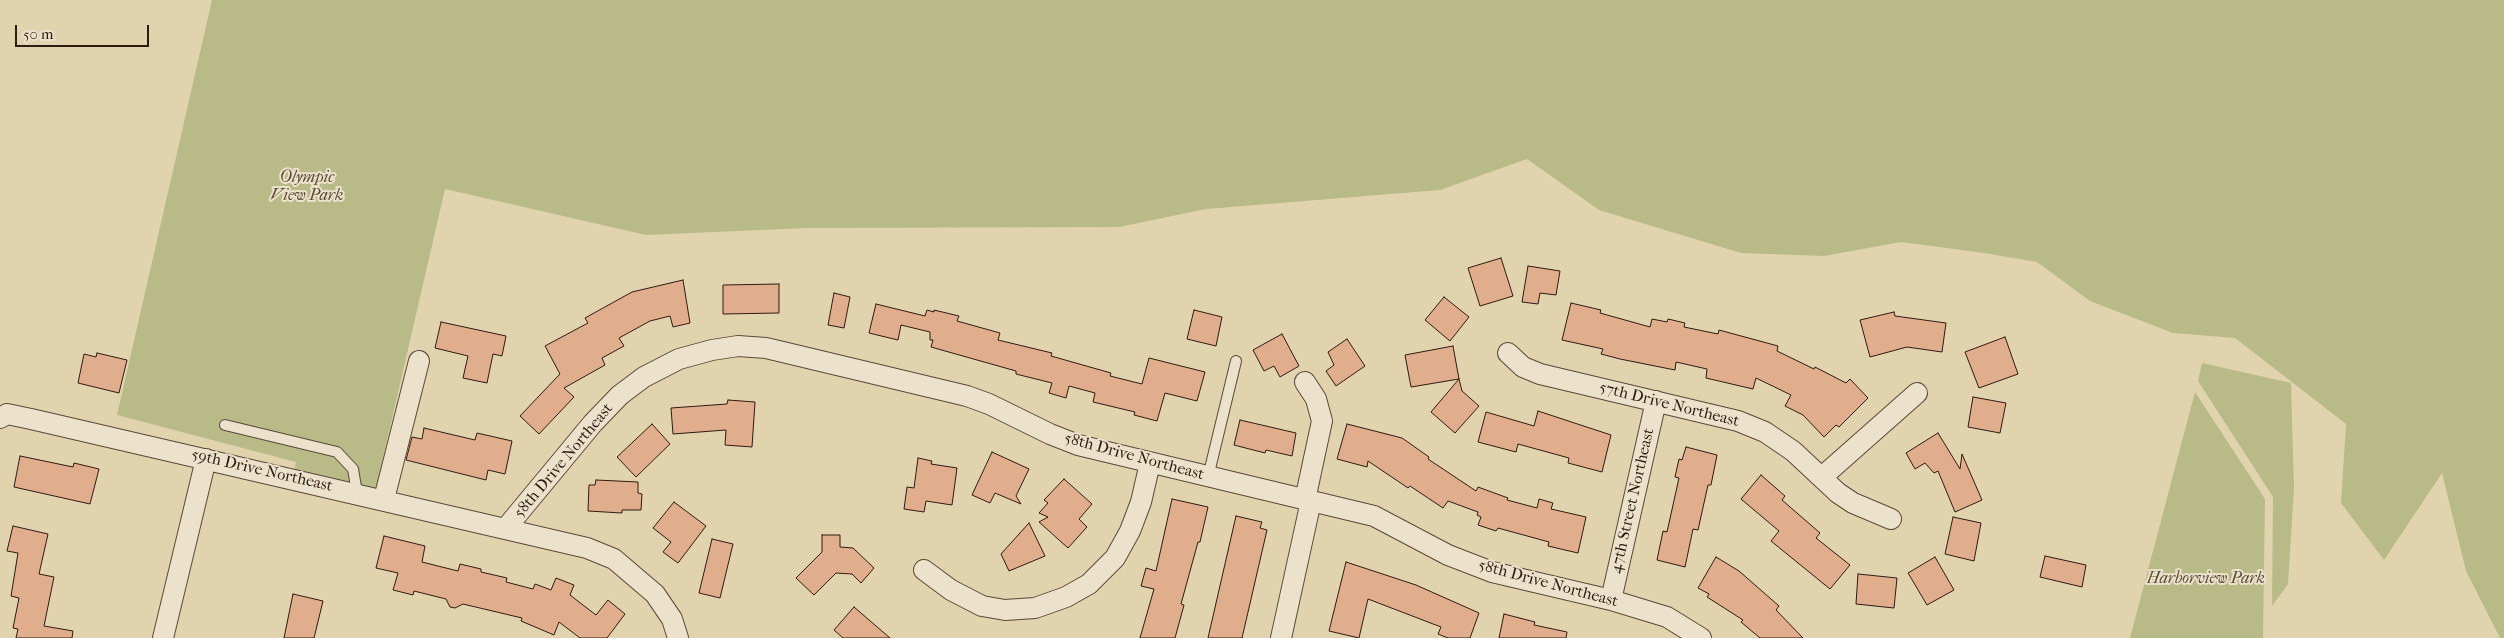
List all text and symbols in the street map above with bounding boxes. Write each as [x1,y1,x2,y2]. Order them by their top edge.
scale bar [18,15,151,47]
text: 50 m [23,25,53,43]
park label: Olympic View Park [271,168,343,206]
street label: 57th Drive Northeast [1597,378,1741,432]
street label: 58th Drive Northeast [510,400,618,522]
street label: 47th Street Northeast [1607,426,1659,576]
street label: 58th Drive Northeast [1062,429,1206,485]
street label: 59th Drive Northeast [190,445,334,497]
street label: 58th Drive Northeast [1476,556,1620,612]
park label: Harborview Park [2147,569,2265,589]

